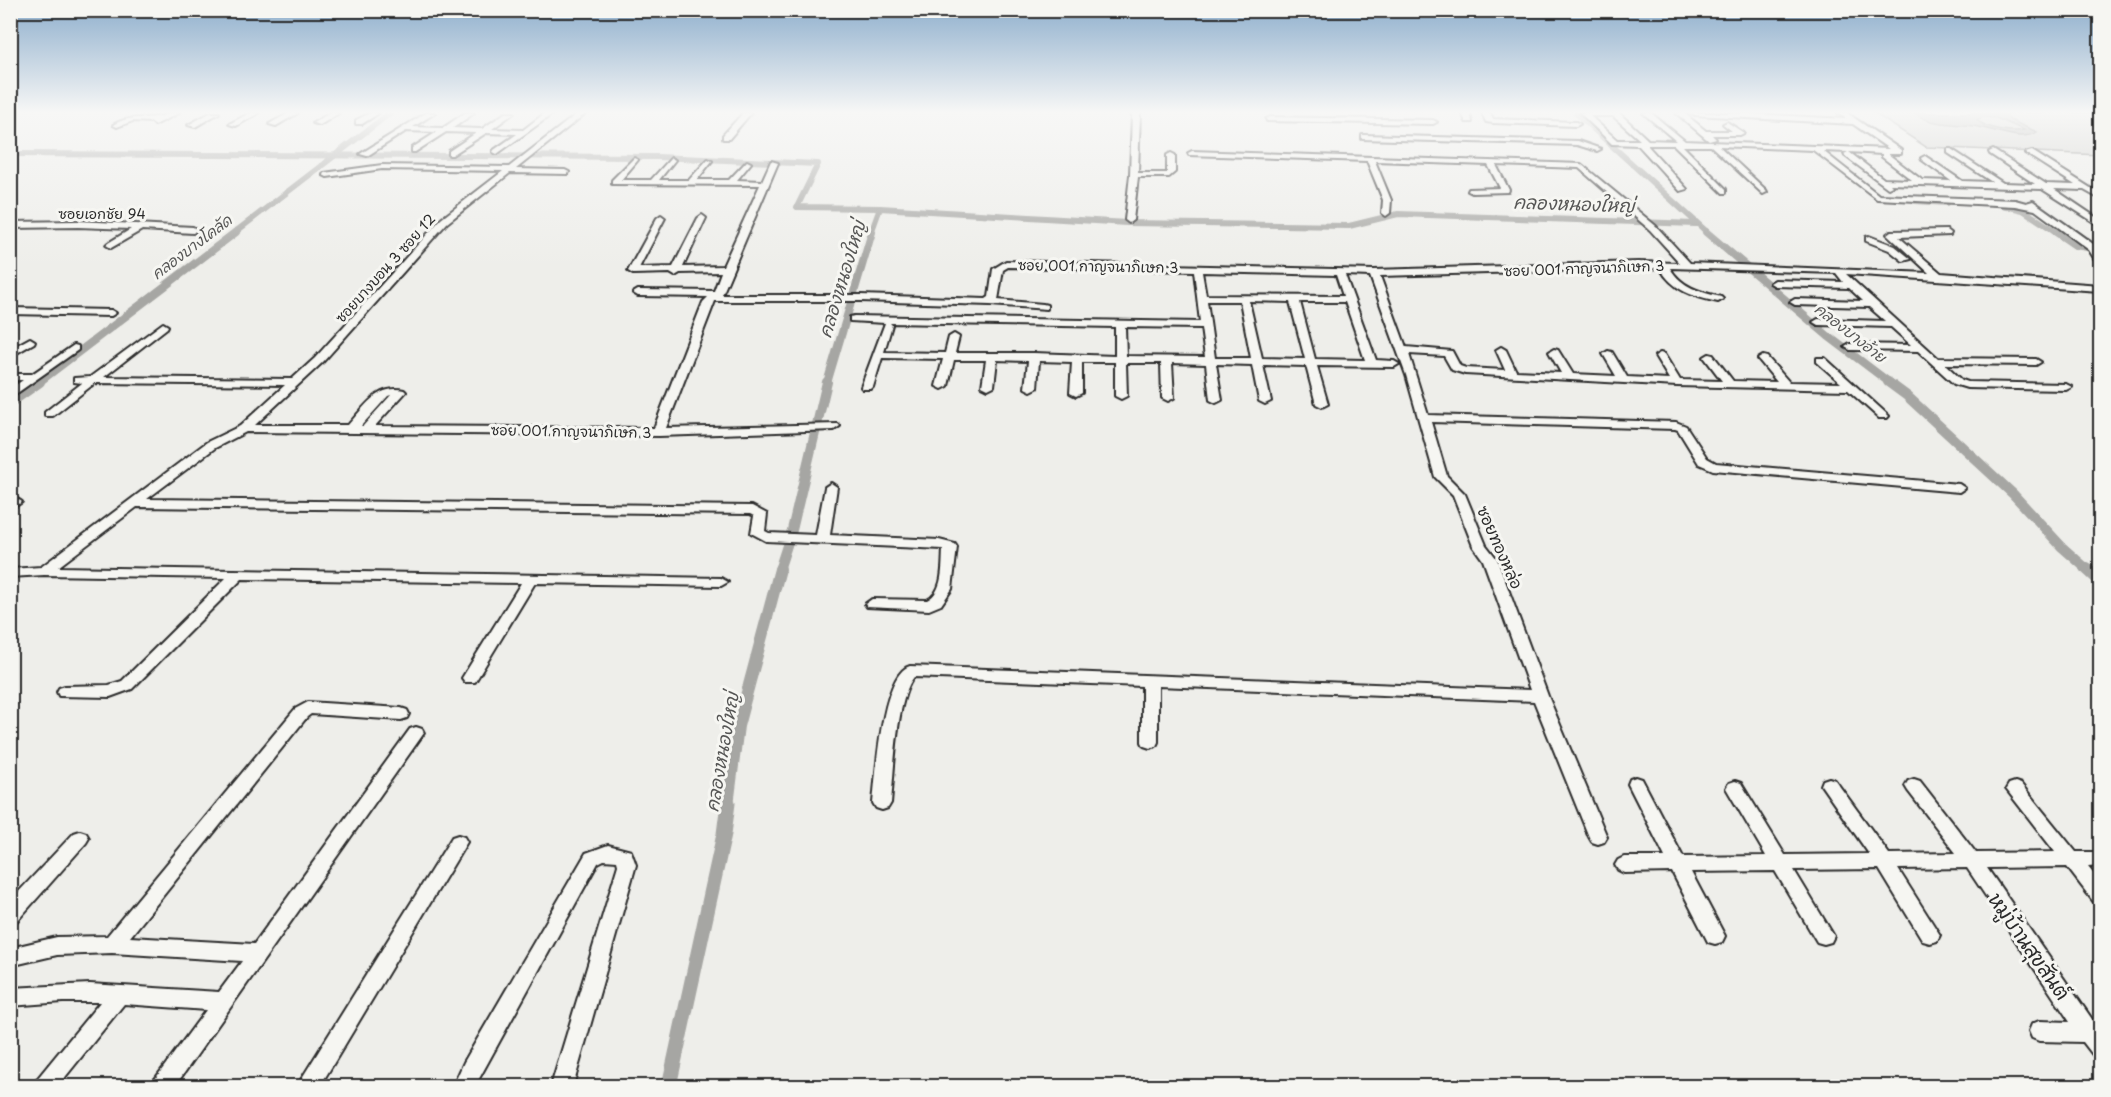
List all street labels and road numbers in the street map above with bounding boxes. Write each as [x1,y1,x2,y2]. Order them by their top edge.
street label: ซอยเอกชัย 94 [58,203,146,224]
street label: ซอยบางบอน 3 ซอย 12 [330,209,440,327]
street label: ซอย 001 กาญจนาภิเษก 3 [1018,254,1178,278]
street label: ซอย 001 กาญจนาภิเษก 3 [1503,255,1665,281]
street label: ซอย 001 กาญจนาภิเษก 3 [491,419,651,443]
street label: ซอยทองหล่อ [1472,502,1530,592]
street label: หมู่บ้านสุขสันต์ [1980,886,2078,1007]

